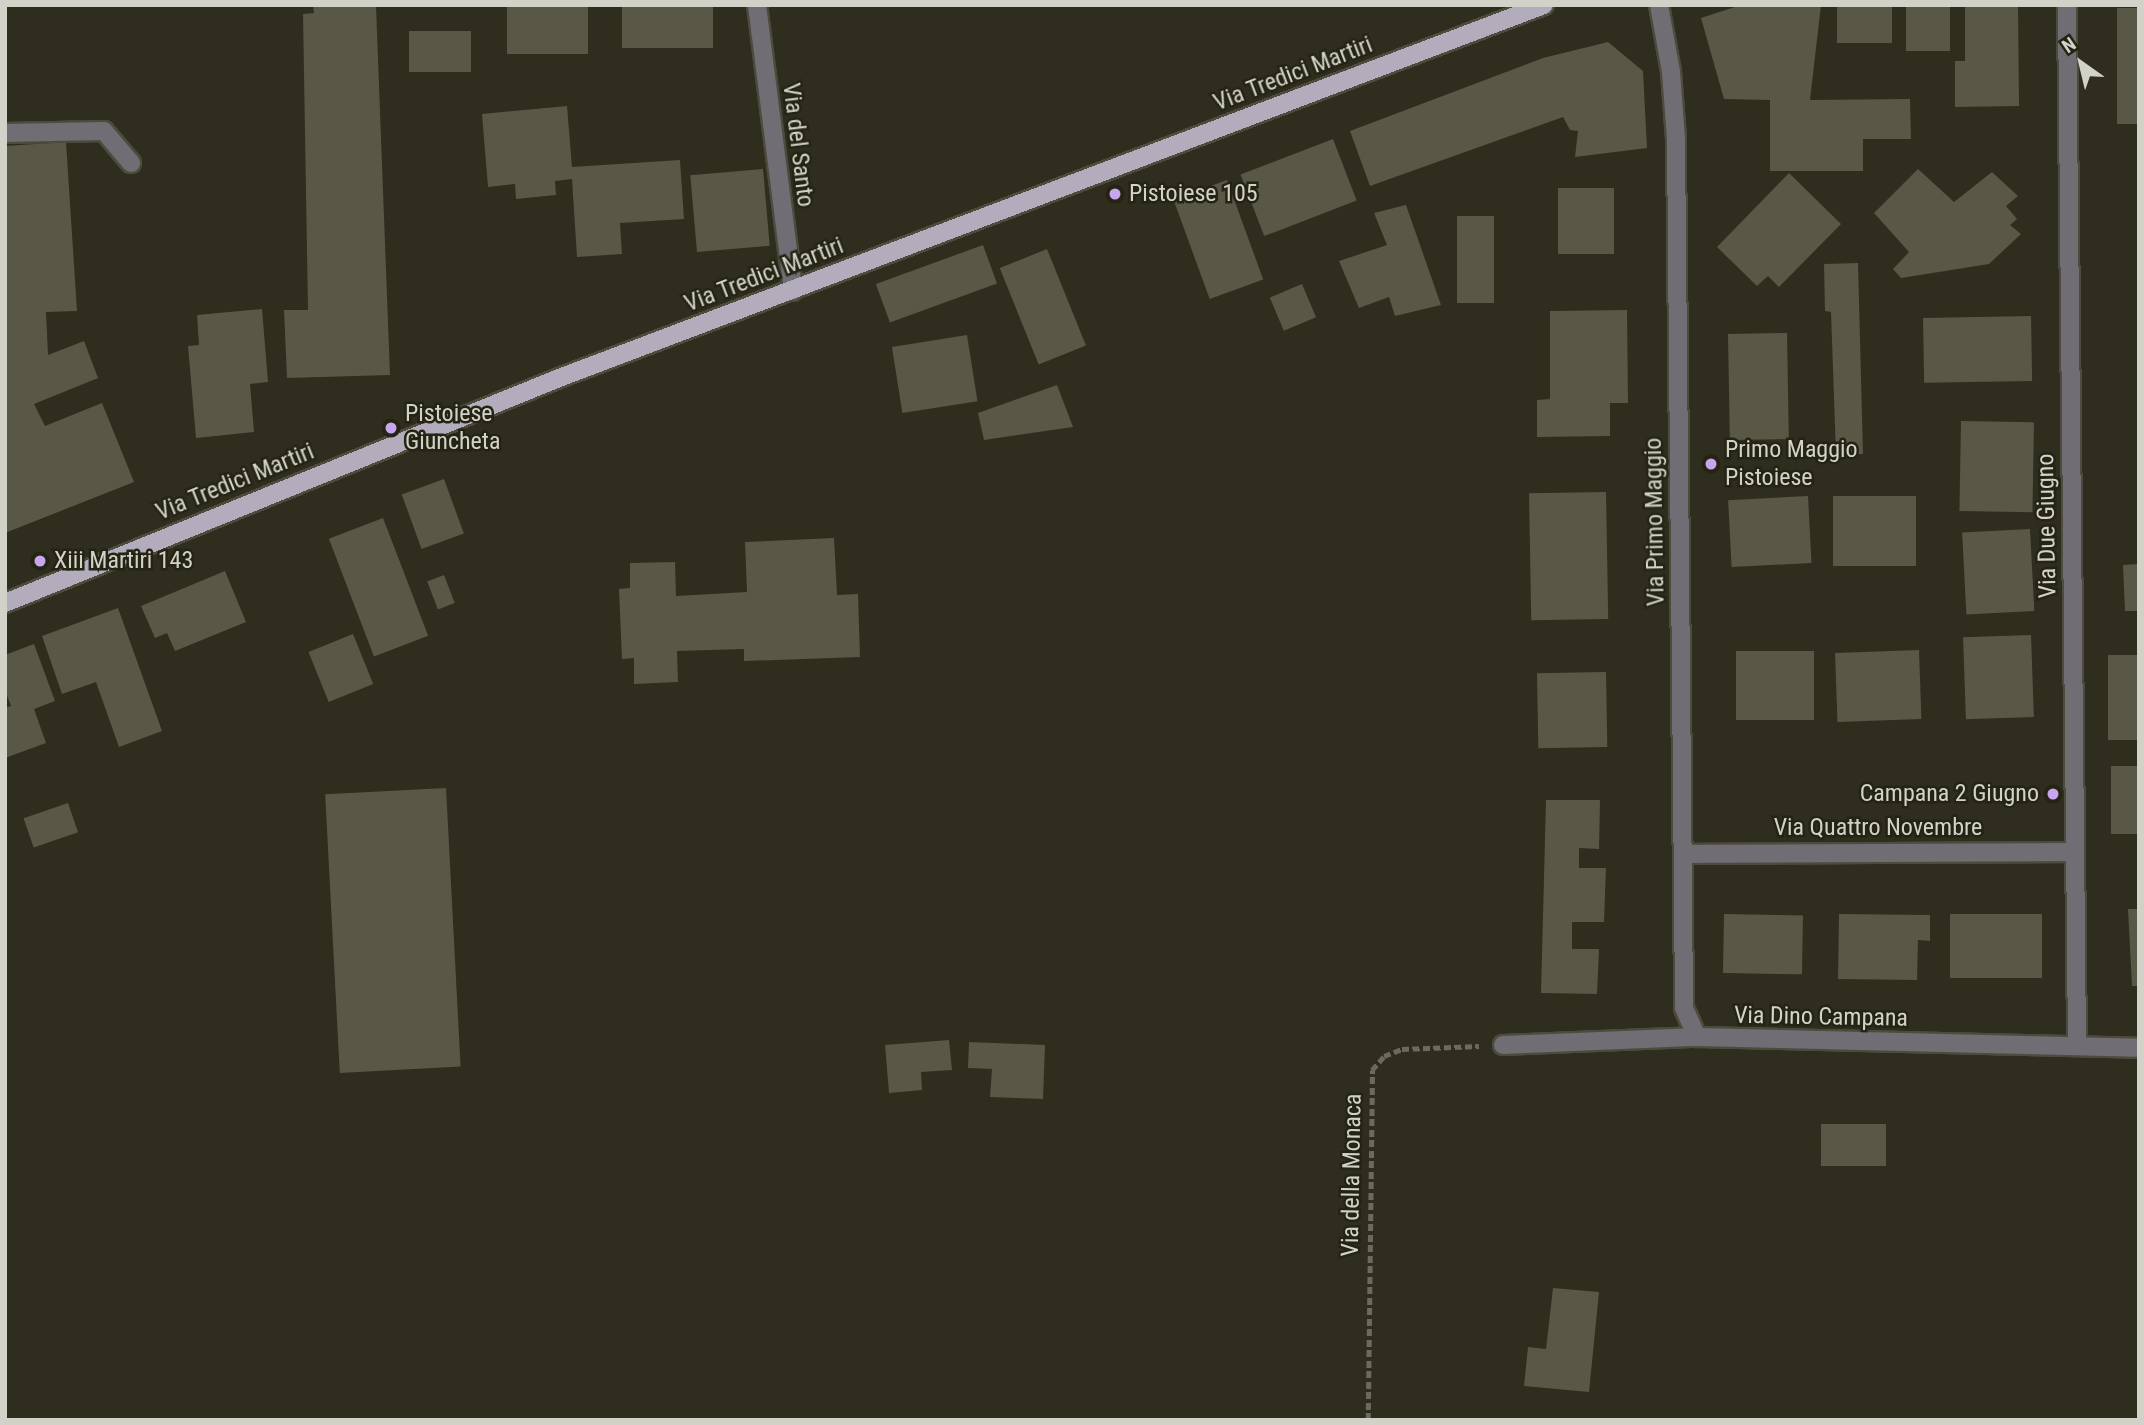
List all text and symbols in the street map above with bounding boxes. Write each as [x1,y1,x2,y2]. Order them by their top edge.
north arrow [2046,28,2116,98]
street label: Via Tredici Martiri [1209,30,1377,118]
text: N [2058,32,2080,58]
street label: Via del Santo [776,81,820,209]
place label: Pistoiese 105 [1129,180,1258,208]
marker: Pistoiese 105 [1107,186,1123,202]
street label: Via Tredici Martiri [680,231,848,319]
place label: Pistoiese Giuncheta [405,400,500,456]
marker: Pistoiese Giuncheta [383,420,399,436]
place label: Primo Maggio Pistoiese [1725,436,1858,492]
street label: Via Tredici Martiri [152,437,318,527]
street label: Via Primo Maggio [1639,437,1671,607]
street label: Via Due Giugno [2031,453,2063,599]
marker: Primo Maggio Pistoiese [1703,456,1719,472]
place label: Xiii Martiri 143 [54,547,193,575]
marker: Xiii Martiri 143 [32,553,48,569]
place label: Campana 2 Giugno [1860,780,2039,808]
marker: Campana 2 Giugno [2045,786,2061,802]
street label: Via Quattro Novembre [1774,814,1982,842]
street label: Via Dino Campana [1734,1001,1908,1033]
street label: Via della Monaca [1336,1093,1368,1257]

